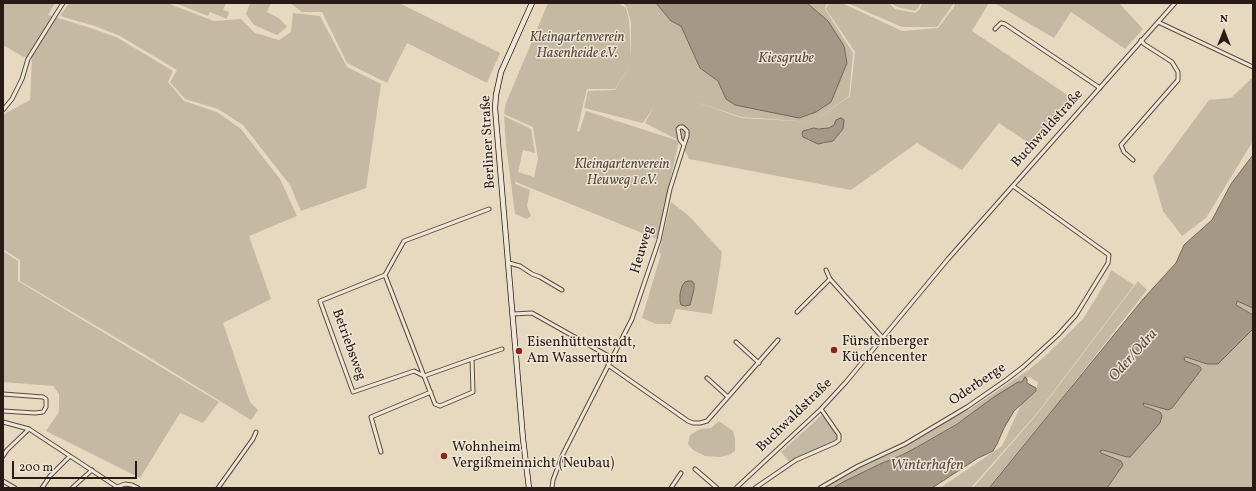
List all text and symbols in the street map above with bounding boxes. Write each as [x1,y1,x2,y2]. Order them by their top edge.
north arrow [1204,12,1244,52]
text: N [1220,12,1228,27]
park label: Kleingartenverein Hasenheide e.V. [529,30,625,62]
water label: Kiesgrube [758,50,814,68]
street label: Buchwaldstraße [1009,87,1087,171]
street label: Berliner Straße [478,95,500,189]
park label: Kleingartenverein Heuweg 1 e.V. [574,157,670,190]
street label: Heuweg [628,224,658,276]
street label: Betriebsweg [327,307,369,383]
water label: Oder/Odra [1106,326,1162,386]
place label: Fürstenberger Küchencenter [842,334,929,366]
place label: Eisenhüttenstadt, Am Wasserturm [527,335,636,368]
marker: Fürstenberger Küchencenter [829,345,839,355]
marker: Eisenhüttenstadt, Am Wasserturm [514,346,524,356]
street label: Oderberge [947,360,1009,410]
street label: Buchwaldstraße [754,376,836,456]
place label: Wohnheim Vergißmeinnicht (Neubau) [452,440,614,472]
marker: Wohnheim Vergißmeinnicht (Neubau) [439,451,449,461]
scale bar [14,453,139,479]
water label: Winterhafen [890,457,964,475]
text: 200 m [19,460,53,476]

